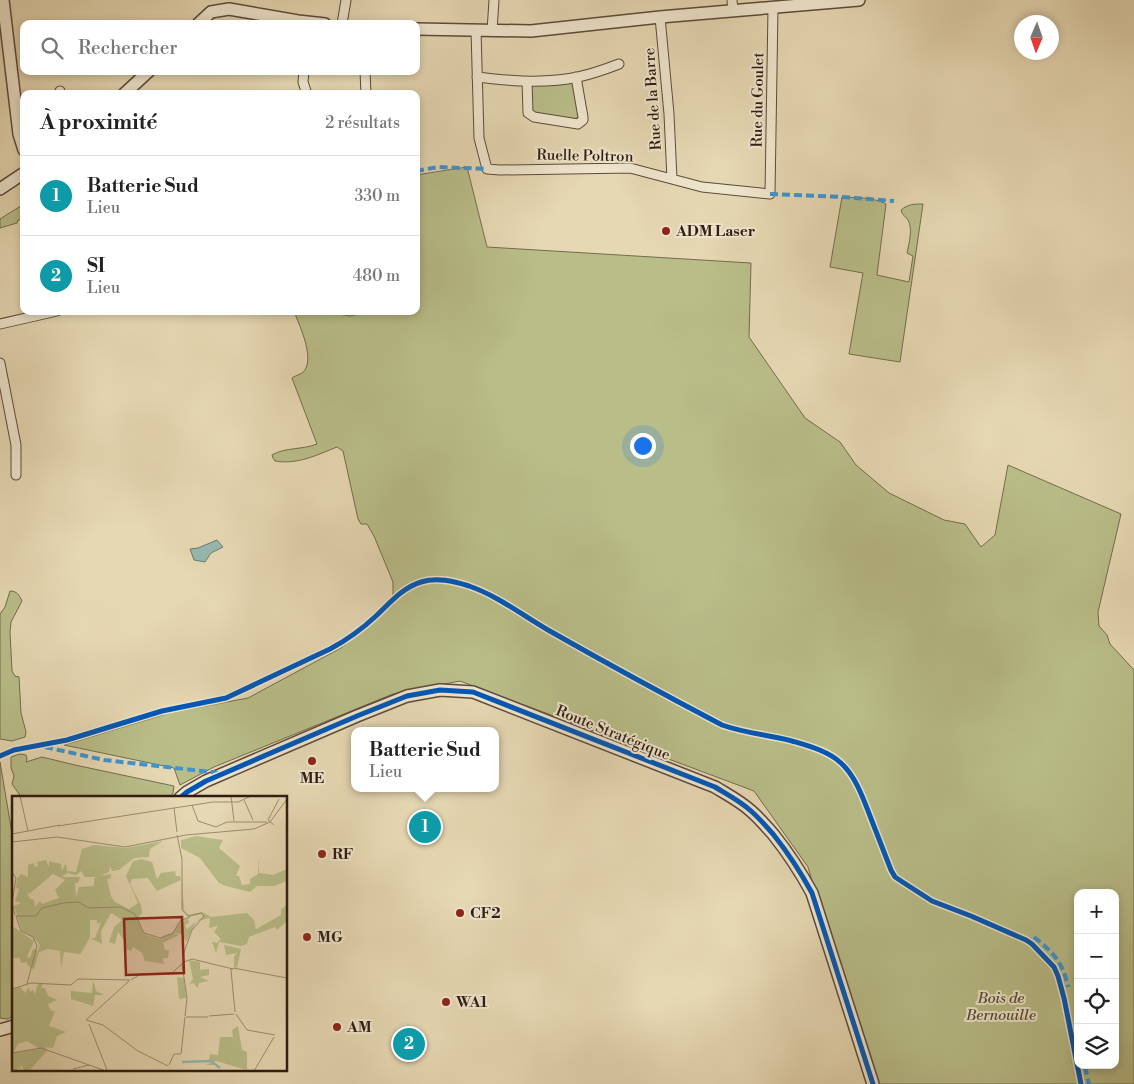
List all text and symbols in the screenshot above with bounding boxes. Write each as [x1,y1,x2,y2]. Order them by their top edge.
north arrow [1014,15,1059,60]
search box [20,20,420,75]
icon: search [38,34,66,62]
text: Rechercher [78,36,177,60]
street label: Rue de la Barre [640,47,666,151]
street label: Rue du Goulet [748,52,768,148]
text: À proximité [40,110,157,136]
text: 2 résultats [325,113,400,133]
street label: Ruelle Poltron [536,146,634,166]
text: Batterie Sud [87,174,199,198]
text: 1 [52,186,60,206]
text: 330 m [354,186,400,206]
text: Lieu [87,198,120,218]
place label: ADM Laser [675,222,756,241]
marker: ADM Laser [660,225,672,237]
text: SI [87,254,105,278]
text: 2 [51,266,61,286]
text: 480 m [353,266,400,286]
text: Lieu [87,278,120,298]
your location [630,433,656,459]
street label: Route Stratégique [553,701,673,765]
popup [351,727,499,792]
text: Batterie Sud [369,738,481,762]
marker: ME [306,755,318,767]
text: Lieu [369,762,402,782]
place label: ME [300,769,324,788]
inset map [12,796,288,1072]
pin: 1 [409,808,441,846]
place label: RF [332,845,354,864]
marker: RF [316,848,328,860]
map controls [1074,889,1119,1069]
button: + [1074,889,1119,934]
place label: CF2 [470,904,501,923]
marker: CF2 [454,907,466,919]
place label: MG [317,928,343,947]
marker: MG [301,931,313,943]
button: − [1074,934,1119,979]
button: locate [1074,979,1119,1024]
park label: Bois de Bernouille [965,989,1036,1025]
place label: WA1 [455,993,488,1012]
marker: WA1 [440,996,452,1008]
place label: AM [346,1018,372,1037]
marker: AM [331,1021,343,1033]
button: layers [1074,1024,1119,1069]
pin: 2 [393,1025,425,1063]

